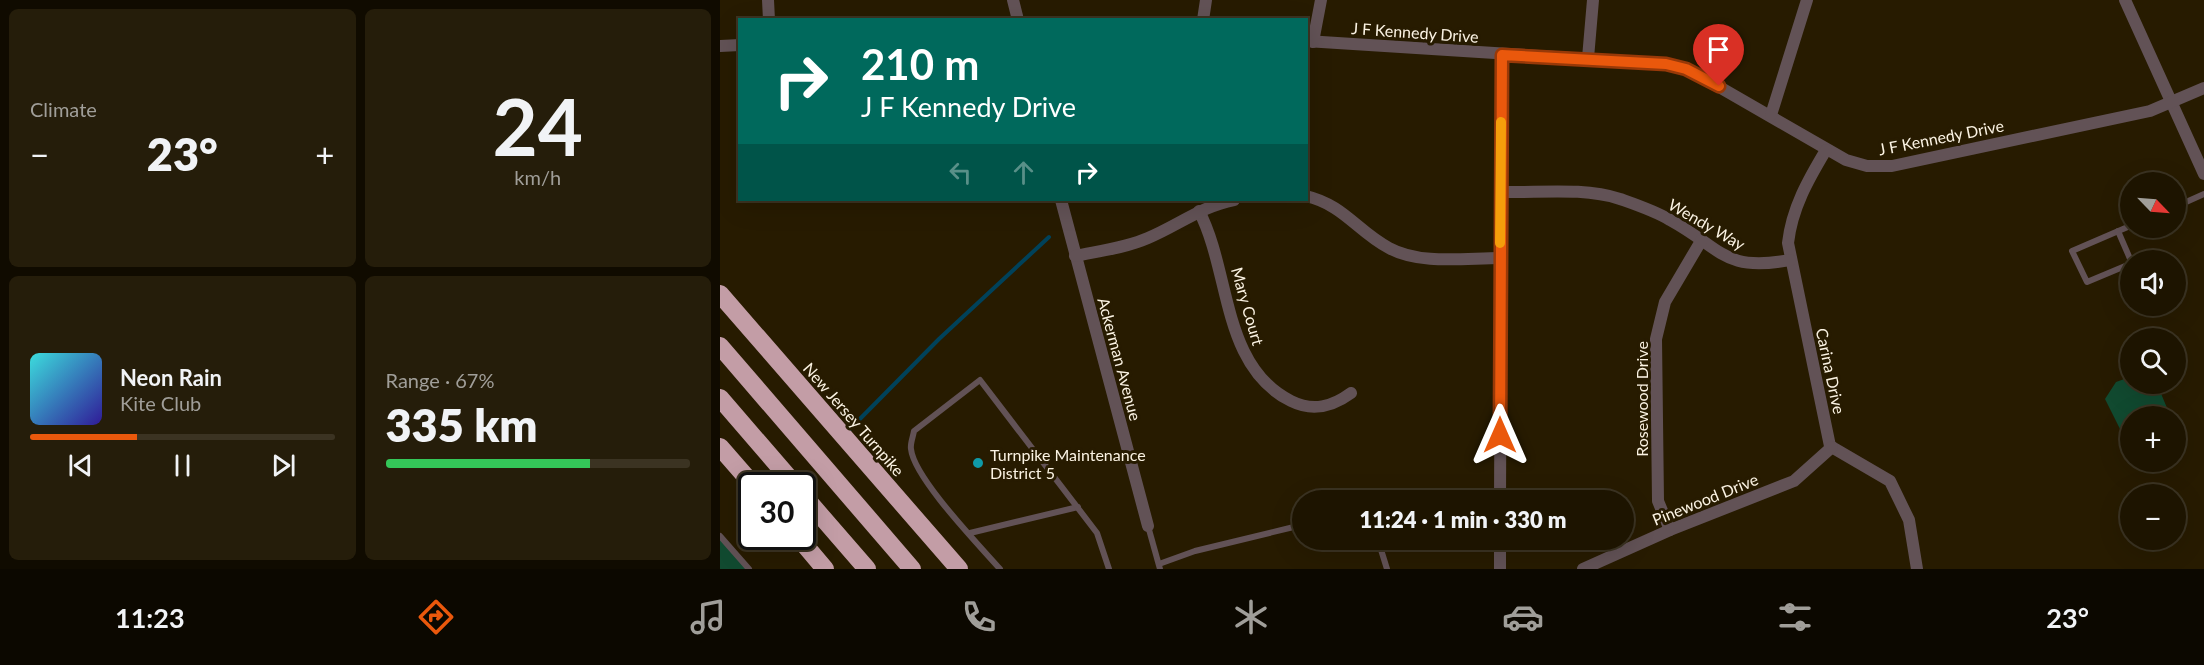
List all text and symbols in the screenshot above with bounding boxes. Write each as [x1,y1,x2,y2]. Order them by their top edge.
street label: J F Kennedy Drive [1351,18,1479,46]
pin [1693,24,1744,86]
icon: arrive [1702,33,1735,66]
text: 210 m [861,39,979,89]
icon: right [762,42,840,120]
text: 24 [493,79,583,173]
text: J F Kennedy Drive [861,90,1076,123]
text: Climate [30,97,97,121]
street label: J F Kennedy Drive [1877,116,2005,158]
text: 23° [147,127,218,181]
text: − [30,134,49,174]
text: + [315,134,334,174]
icon: left [944,156,977,189]
icon: ahead [1007,156,1040,189]
icon: right [1070,156,1103,189]
text: km/h [514,165,561,189]
north arrow [2120,172,2186,238]
map controls [2120,172,2186,550]
street label: Wendy Way [1665,194,1749,254]
button: sound [2120,250,2186,316]
street label: Mary Court [1228,265,1268,348]
street label: Ackerman Avenue [1094,295,1146,423]
street label: Carina Drive [1813,326,1849,416]
button: search [2120,328,2186,394]
street label: Rosewood Drive [1632,341,1651,457]
street label: New Jersey Turnpike [800,358,908,480]
text: Neon Rain [120,364,222,391]
text: Range · 67% [386,368,494,392]
text: Kite Club [120,391,201,415]
text: 335 km [386,398,538,452]
position arrow [1468,403,1532,467]
button: + [2120,406,2186,472]
place label: Turnpike Maintenance District 5 [990,445,1146,482]
icon: previous [64,449,97,482]
icon: pause [166,449,199,482]
icon: next [267,449,300,482]
marker: Turnpike Maintenance District 5 [971,456,985,470]
street label: Pinewood Drive [1649,469,1761,529]
speed limit sign: 30 [738,472,816,550]
button: − [2120,484,2186,550]
text: 11:24 · 1 min · 330 m [1360,506,1566,533]
icon: directions [415,596,457,638]
icon: music [687,596,729,638]
icon: phone [958,596,1000,638]
icon: climate [1230,596,1272,638]
icon: car [1502,596,1544,638]
icon: filters [1774,596,1816,638]
text: 11:23 [115,601,185,634]
text: 23° [2046,601,2089,634]

